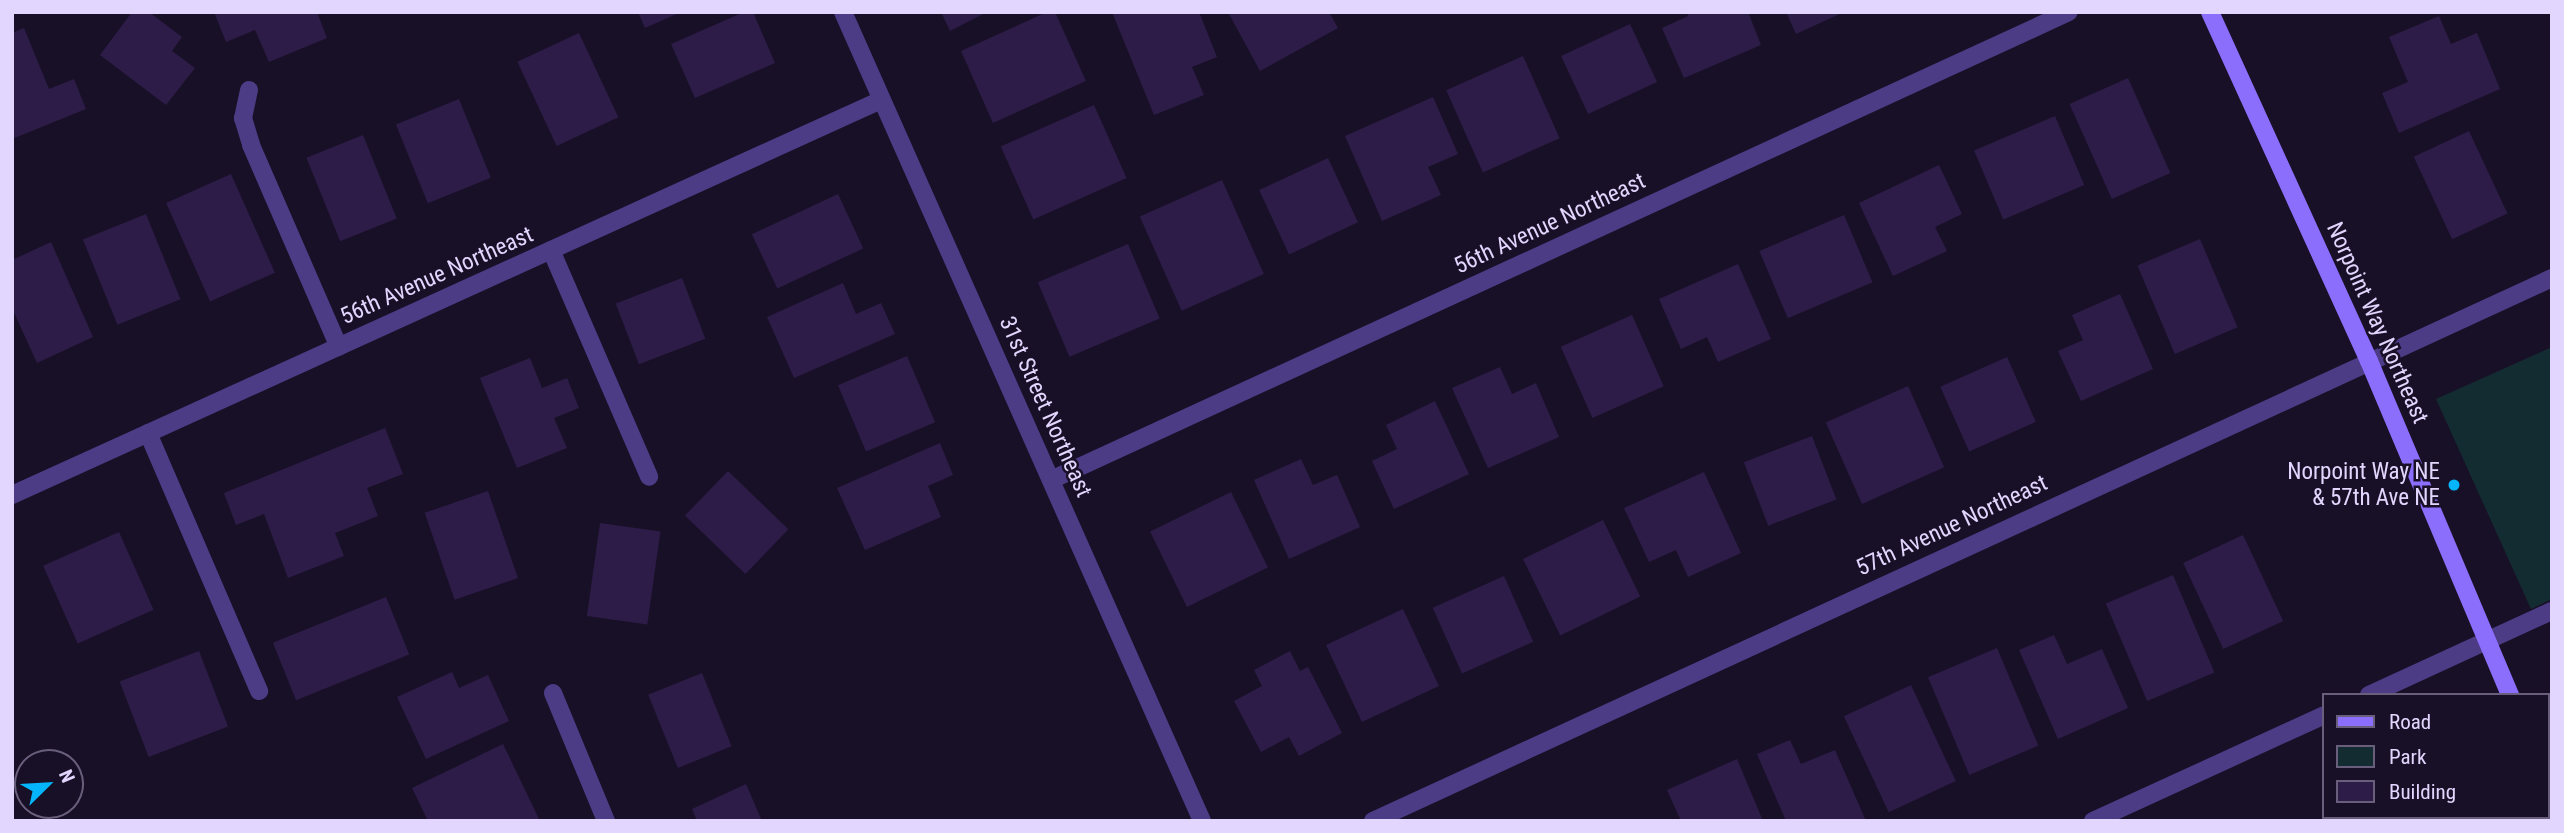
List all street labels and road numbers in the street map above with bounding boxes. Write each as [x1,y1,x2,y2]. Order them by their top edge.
street label: 56th Avenue Northeast [1450,168,1650,280]
street label: Norpoint Way Northeast [2320,218,2434,428]
street label: 56th Avenue Northeast [336,221,538,331]
street label: 31st Street Northeast [993,312,1097,502]
street label: 57th Avenue Northeast [1852,470,2052,582]

